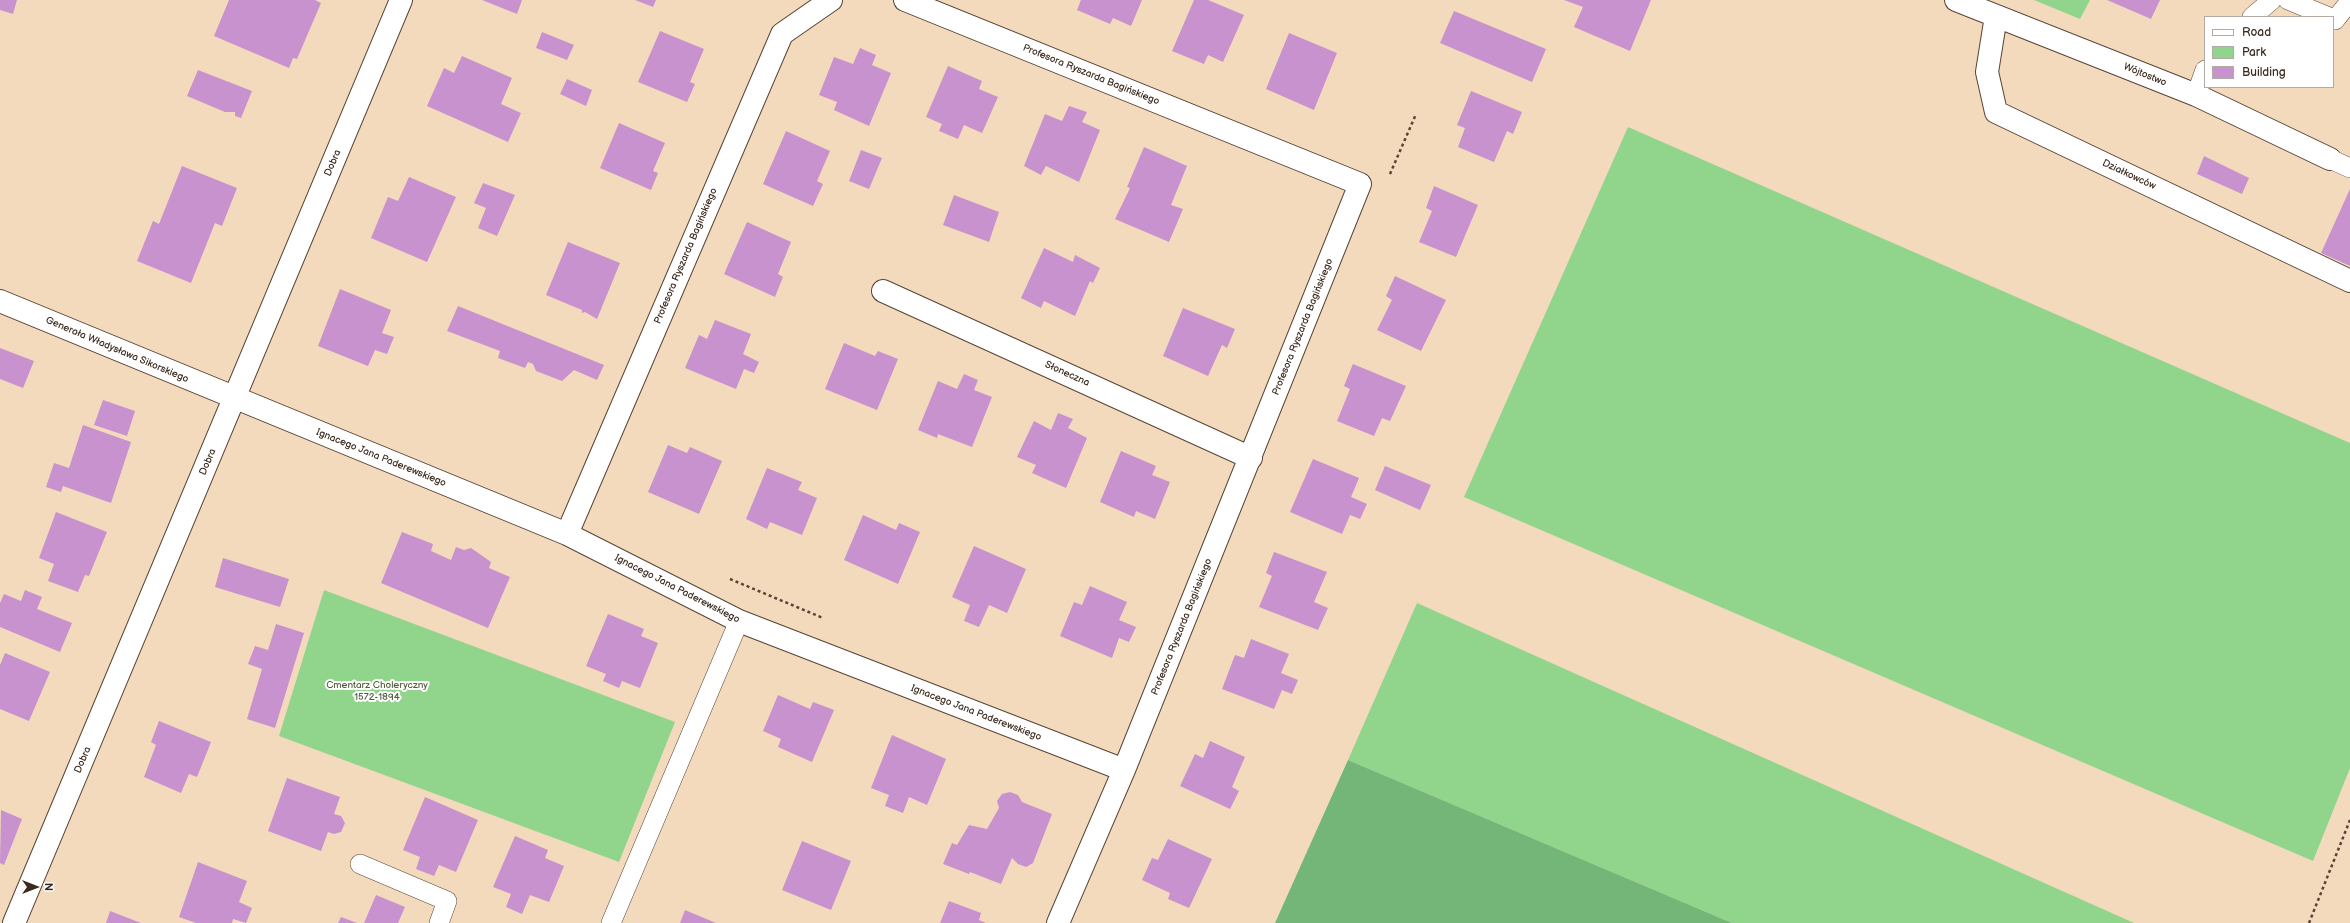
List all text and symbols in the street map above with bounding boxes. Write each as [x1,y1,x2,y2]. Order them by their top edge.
legend [2204,16,2334,88]
text: Road [2242,25,2271,40]
street label: Profesora Ryszarda Bagińskiego [1021,42,1161,108]
text: Park [2242,45,2266,60]
street label: Wójtostwo [2122,61,2168,89]
text: Building [2242,65,2286,80]
street label: Dobra [322,148,344,178]
street label: Działkowców [2100,157,2158,193]
street label: Profesora Ryszarda Bagińskiego [652,186,720,326]
street label: Profesora Ryszarda Bagińskiego [1270,257,1336,397]
street label: Generała Władysława Sikorskiego [44,314,190,386]
street label: Słoneczna [1043,359,1091,389]
street label: Ignacego Jana Paderewskiego [314,426,448,490]
street label: Dobra [197,447,219,477]
street label: Ignacego Jana Paderewskiego [612,552,742,626]
street label: Profesora Ryszarda Bagińskiego [1149,557,1215,697]
park label: Cmentarz Choleryczny 1572-1894 [326,679,428,702]
street label: Ignacego Jana Paderewskiego [909,682,1043,744]
street label: Dobra [72,745,94,775]
north arrow [16,867,56,907]
text: N [42,883,55,891]

